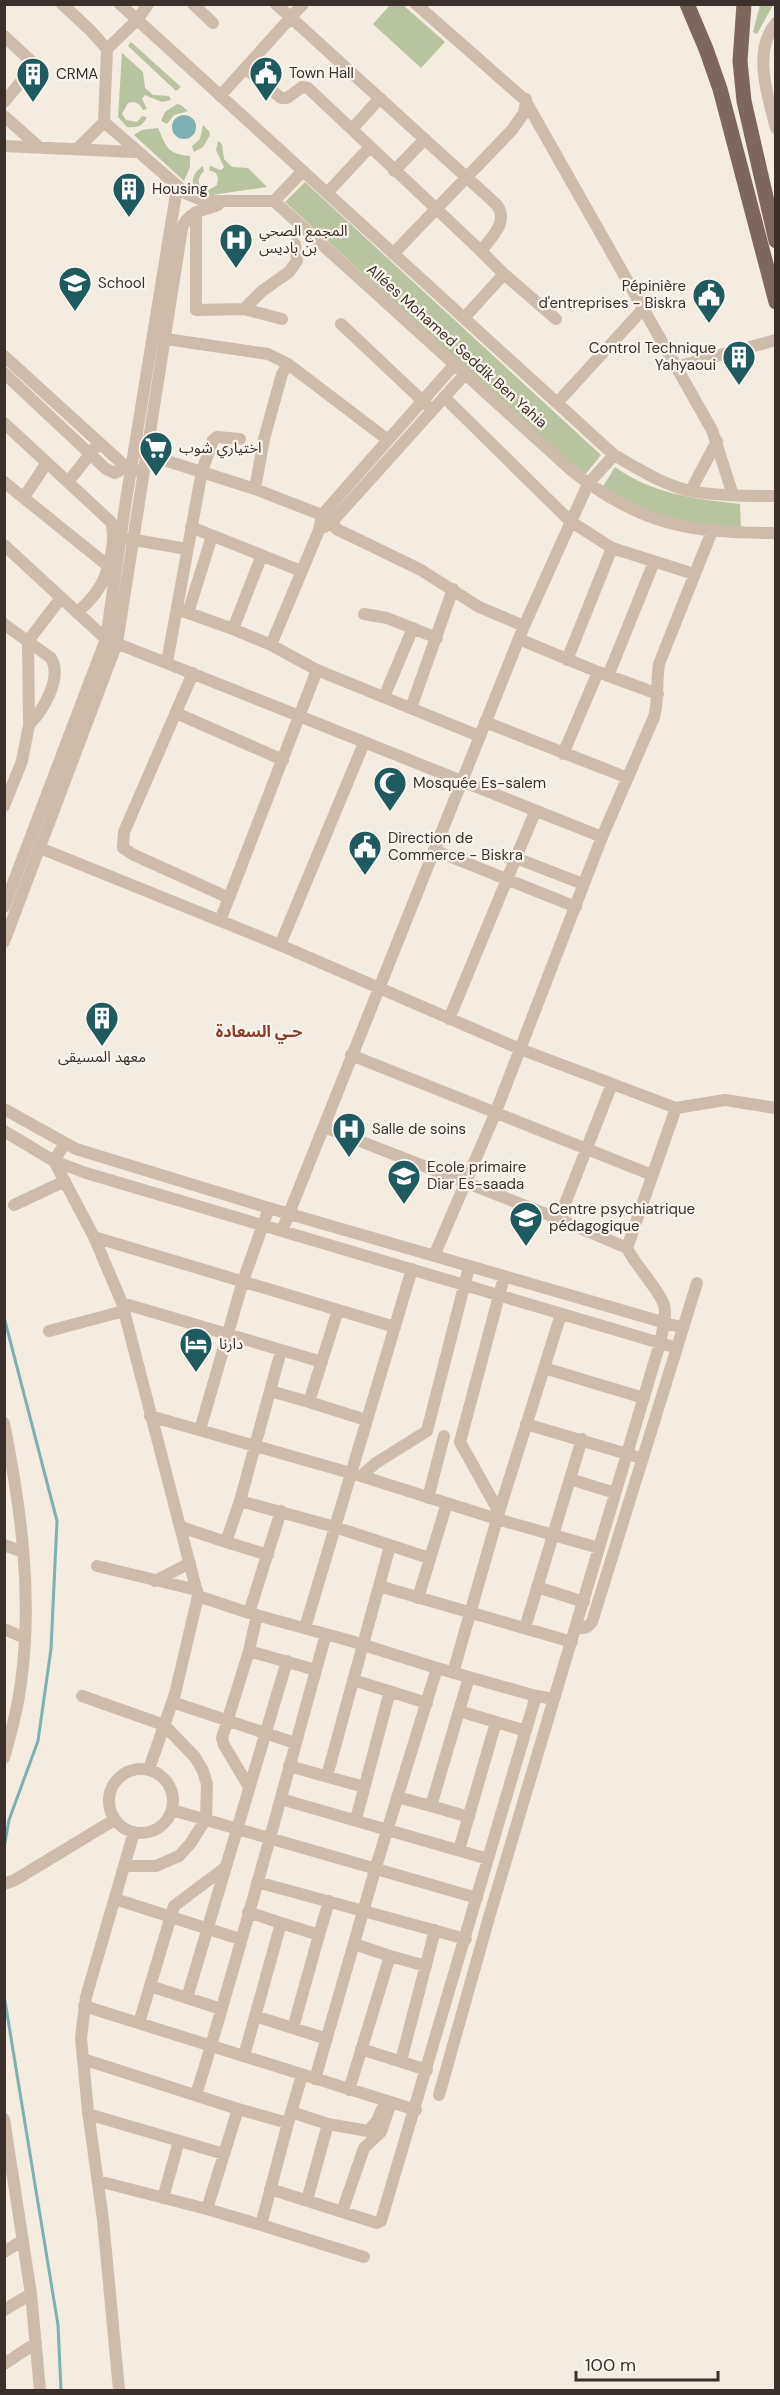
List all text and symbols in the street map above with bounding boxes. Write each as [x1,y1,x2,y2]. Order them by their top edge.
public building icon: Town Hall [248,55,284,102]
building icon: CRMA [15,56,51,103]
place label: Town Hall [289,63,354,83]
place label: CRMA [56,64,98,84]
building icon: Housing [111,171,147,218]
place label: Housing [152,179,208,199]
place label: المجمع الصحي بن باديس [259,221,348,258]
hospital icon: المجمع الصحي بن باديس [218,222,254,269]
street label: Allées Mohamed Seddik Ben Yahia [363,260,551,432]
school or university icon: School [57,265,93,312]
place label: School [98,273,145,293]
place label: Pépinière d'entreprises - Biskra [538,276,686,313]
public building icon: Pépinière d'entreprises - Biskra [691,277,727,324]
place label: Control Technique Yahyaoui [589,338,716,375]
building icon: Control Technique Yahyaoui [721,339,757,386]
supermarket icon: اختياري شوب [138,430,174,477]
place label: اختياري شوب [179,438,262,459]
mosque icon: Mosquée Es-salem [372,765,408,812]
place label: Mosquée Es-salem [413,773,546,793]
place label: Direction de Commerce - Biskra [388,828,523,865]
public building icon: Direction de Commerce - Biskra [347,829,383,876]
building icon: معهد المسيقى [84,1000,120,1047]
district label: حـي السعادة [216,1021,302,1044]
place label: معهد المسيقى [58,1047,146,1067]
hospital icon: Salle de soins [331,1111,367,1158]
place label: Salle de soins [372,1119,466,1139]
place label: Ecole primaire Diar Es-saada [427,1157,526,1194]
school or university icon: Ecole primaire Diar Es-saada [386,1158,422,1205]
place label: Centre psychiatrique pédagogique [549,1199,695,1236]
school or university icon: Centre psychiatrique pédagogique [508,1200,544,1247]
hotel icon: دارنا [178,1326,214,1373]
place label: دارنا [219,1334,243,1354]
scale bar [576,2344,718,2382]
text: 100 m [585,2353,636,2377]

